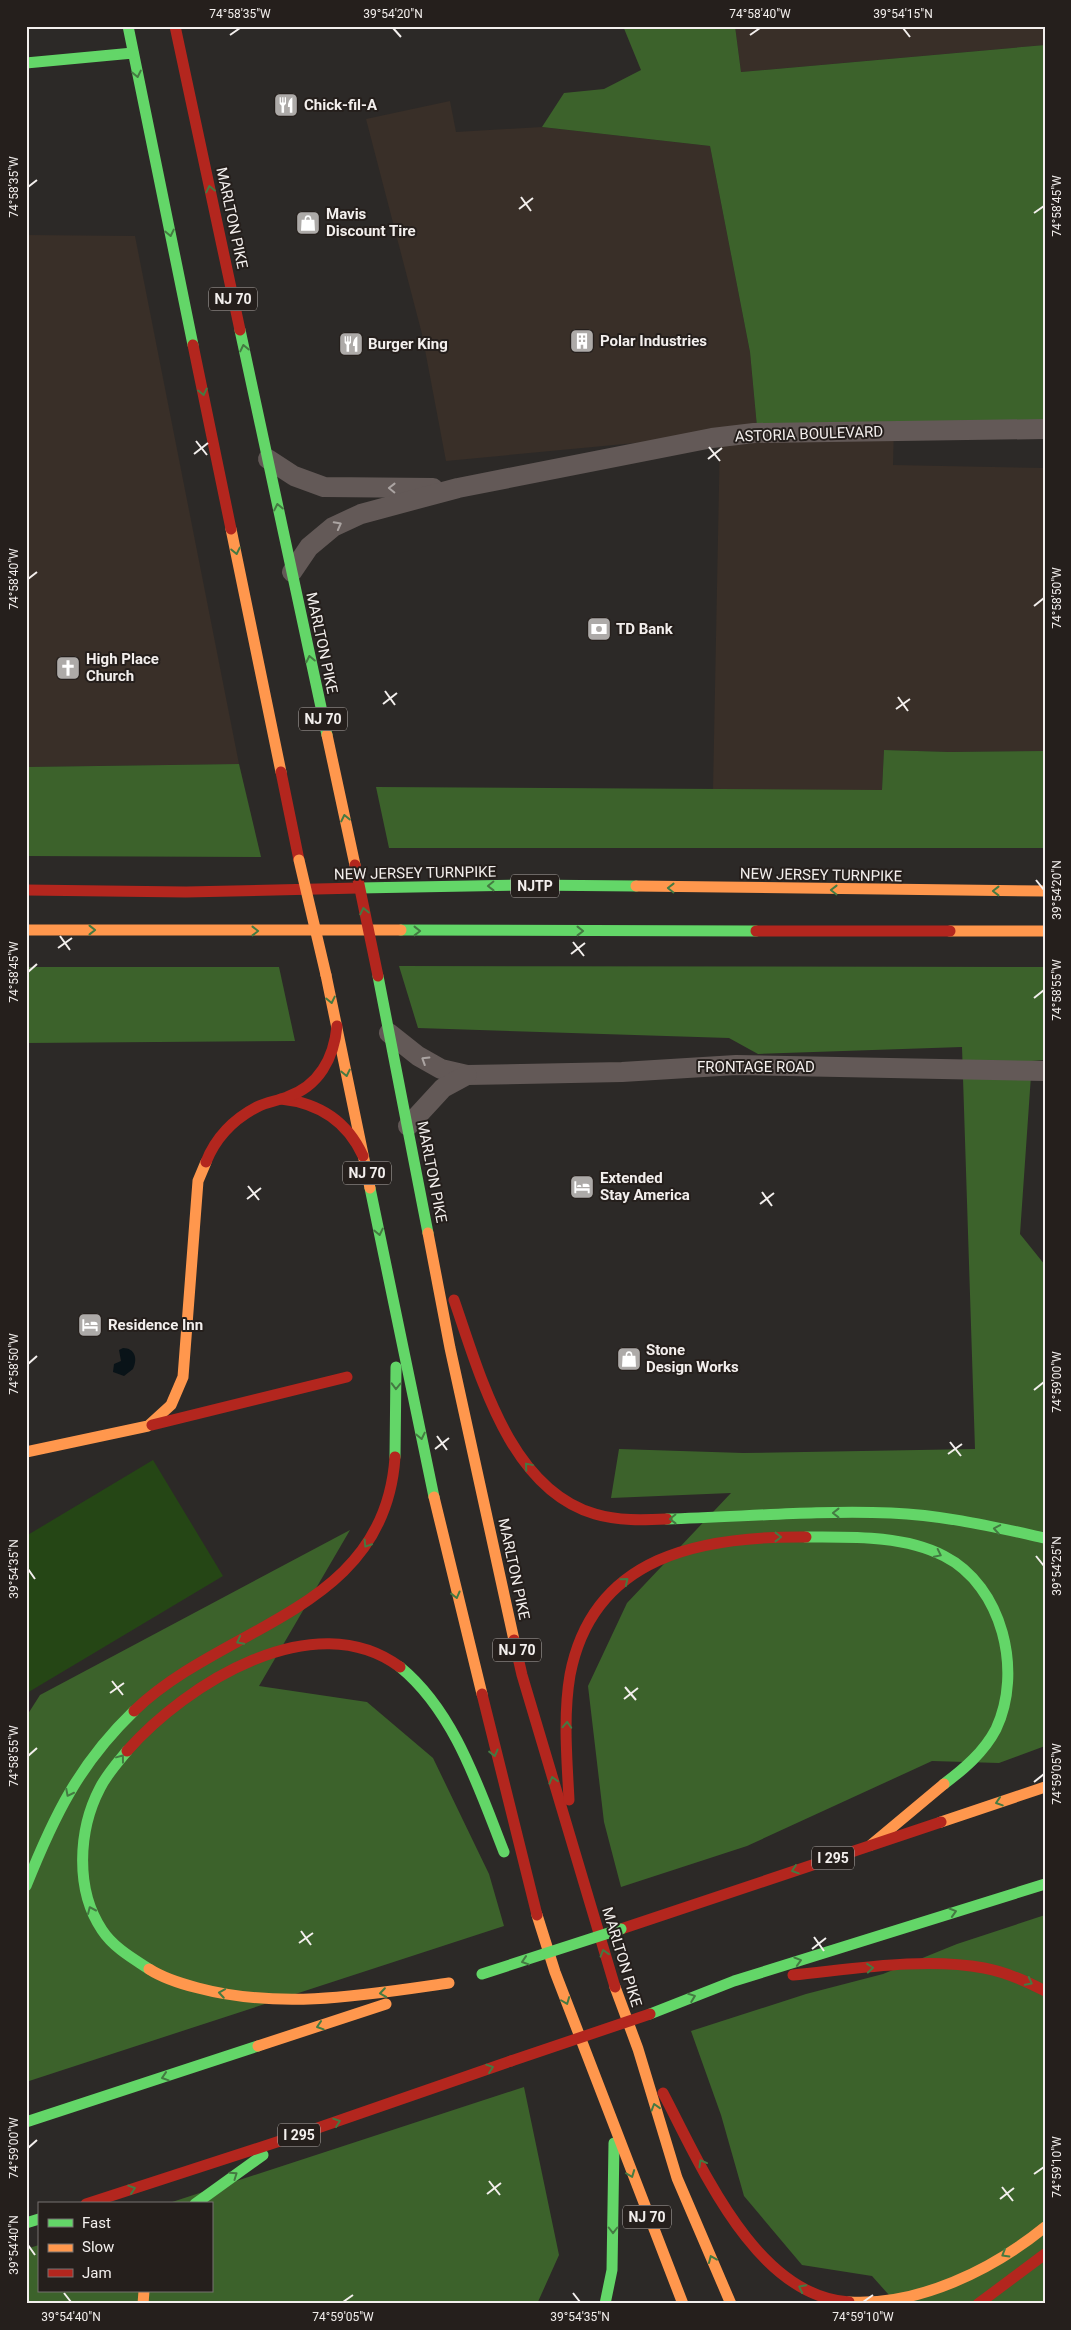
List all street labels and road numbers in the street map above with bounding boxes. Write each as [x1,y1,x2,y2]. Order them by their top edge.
street label: MARLTON PIKE [212,166,252,271]
road number: NJ 70 [209,288,257,310]
street label: ASTORIA BOULEVARD [734,422,884,446]
street label: MARLTON PIKE [302,591,342,696]
road number: NJ 70 [299,708,347,731]
street label: NEW JERSEY TURNPIKE [334,863,497,883]
street label: NEW JERSEY TURNPIKE [740,865,903,885]
road number: NJTP [511,874,559,898]
street label: FRONTAGE ROAD [697,1058,815,1076]
street label: MARLTON PIKE [413,1120,451,1225]
road number: NJ 70 [343,1162,391,1184]
street label: MARLTON PIKE [494,1517,534,1622]
road number: NJ 70 [493,1638,541,1662]
road number: I 295 [812,1846,854,1870]
street label: MARLTON PIKE [598,1905,646,2009]
road number: I 295 [278,2124,320,2146]
road number: NJ 70 [623,2206,671,2228]

